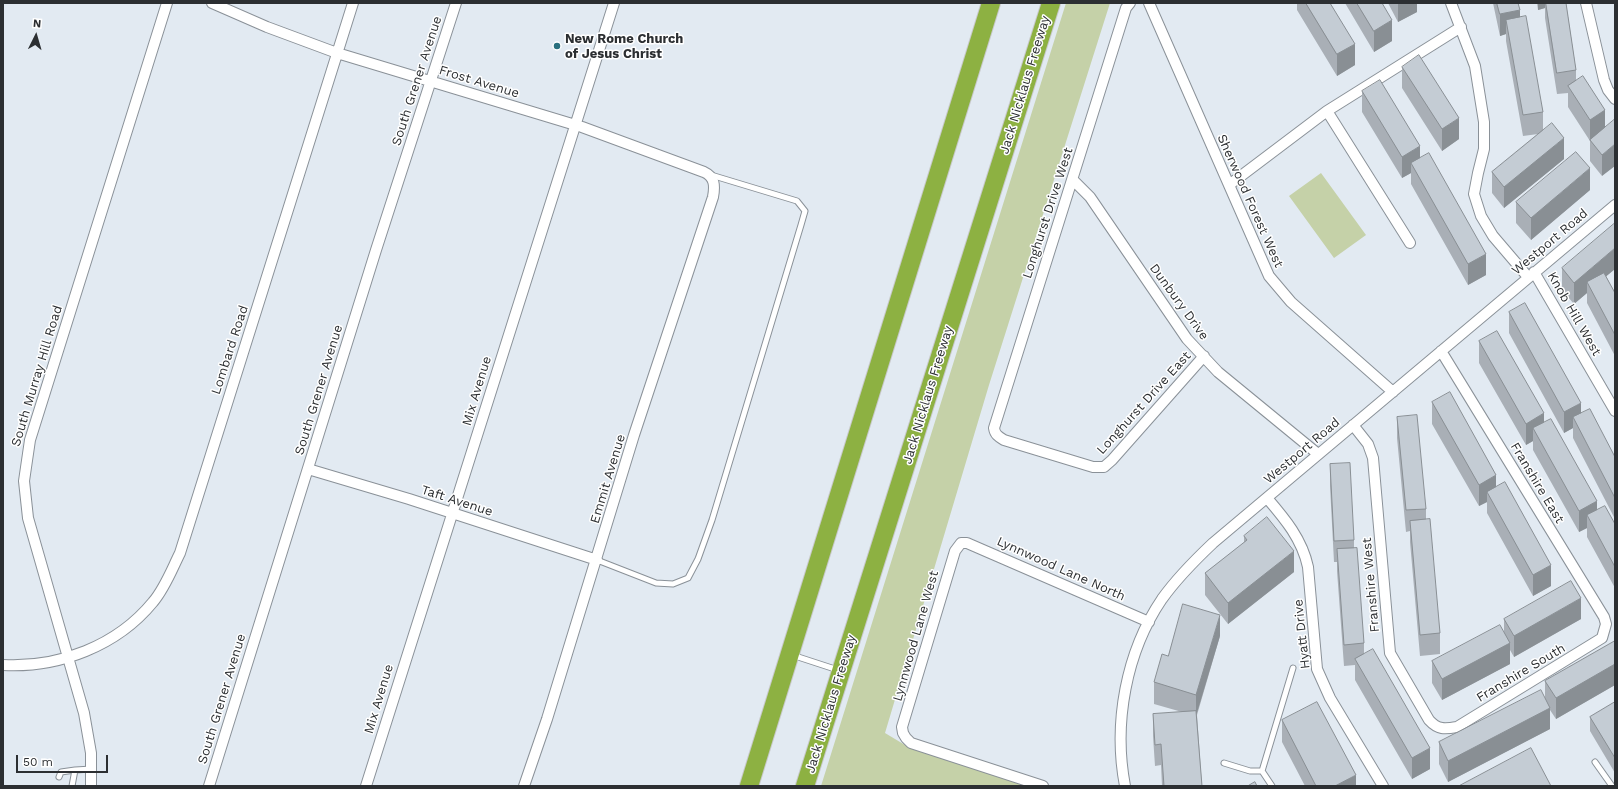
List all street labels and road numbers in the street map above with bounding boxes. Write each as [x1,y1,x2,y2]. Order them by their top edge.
street label: South Grener Avenue [389,14,445,148]
street label: Jack Nicklaus Freeway [997,14,1053,156]
street label: Frost Avenue [437,62,521,102]
street label: Sherwood Forest West [1214,132,1286,270]
street label: Longhurst Drive West [1019,146,1077,280]
street label: Westport Road [1509,206,1591,278]
street label: Dunbury Drive [1146,261,1212,343]
street label: Knob Hill West [1544,269,1604,359]
street label: South Murray Hill Road [8,304,66,448]
street label: Lombard Road [208,304,252,396]
street label: South Grener Avenue [292,323,346,457]
street label: Jack Nicklaus Freeway [900,324,956,466]
street label: Longhurst Drive East [1094,348,1194,458]
street label: Mix Avenue [459,354,495,428]
street label: Westport Road [1261,415,1343,487]
street label: Emmit Avenue [587,433,629,525]
street label: Franshire East [1507,440,1567,526]
street label: Taft Avenue [419,482,495,520]
street label: Lynnwood Lane North [994,534,1128,604]
street label: Franshire West [1359,537,1383,633]
street label: Lynnwood Lane West [890,569,942,703]
street label: Hyatt Drive [1291,598,1313,670]
street label: South Grener Avenue [195,632,249,766]
street label: Jack Nicklaus Freeway [803,633,859,775]
street label: Franshire South [1474,640,1568,706]
street label: Mix Avenue [361,662,397,736]

